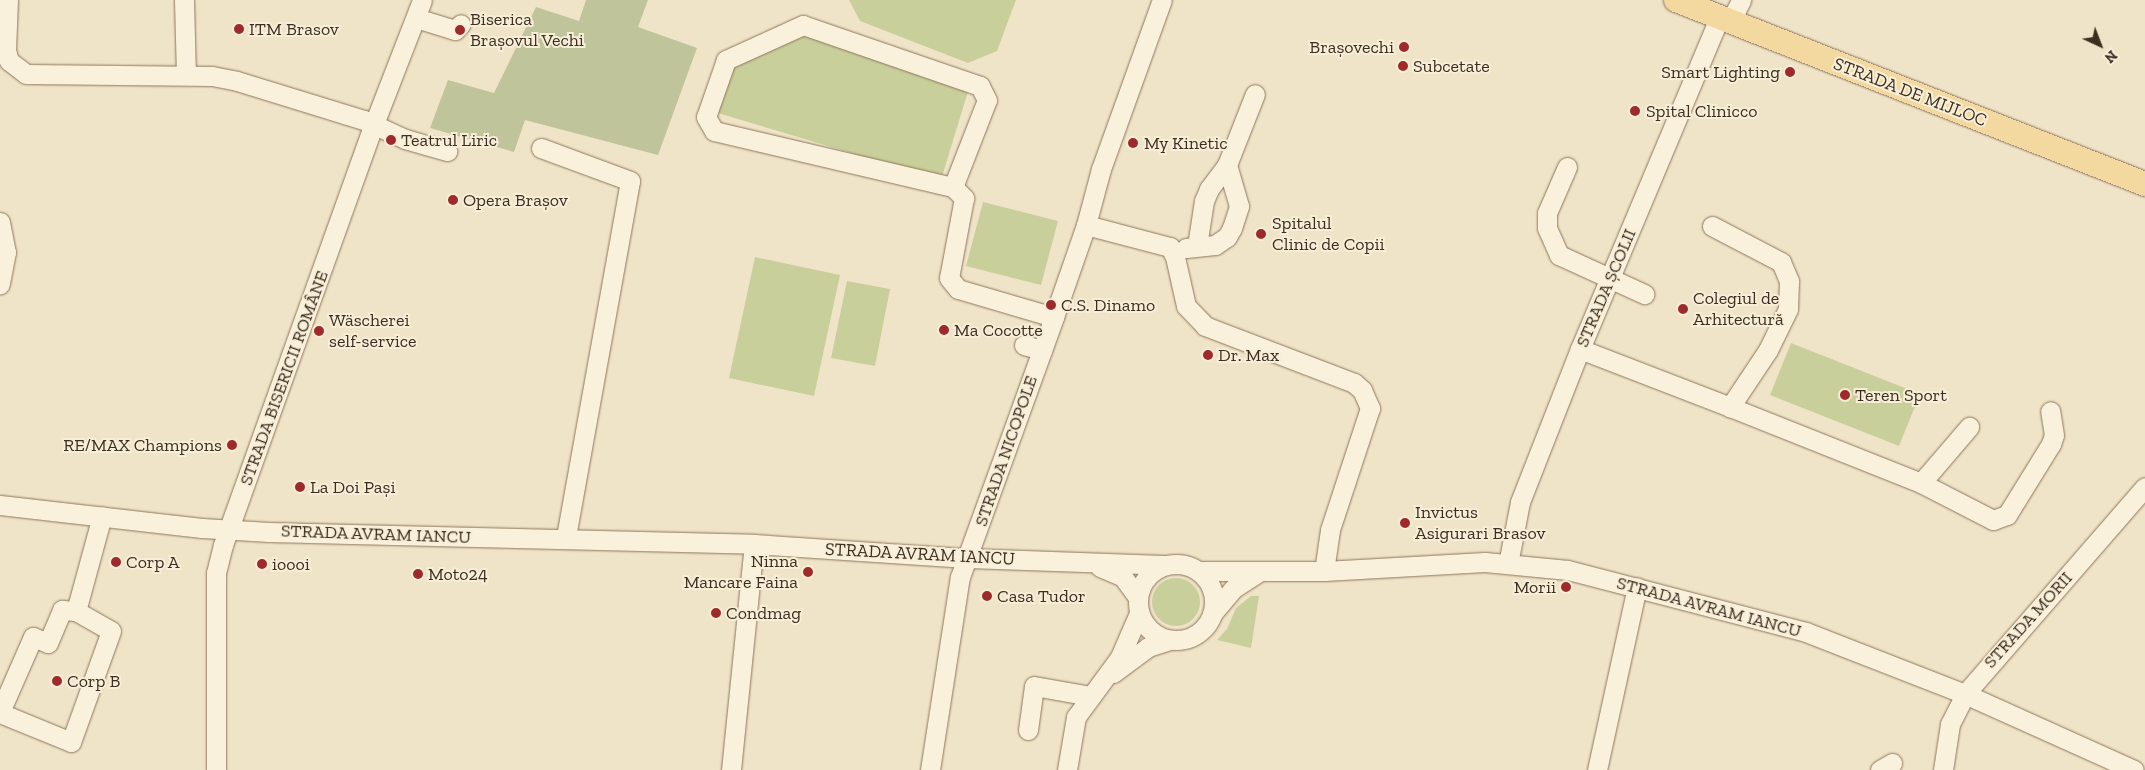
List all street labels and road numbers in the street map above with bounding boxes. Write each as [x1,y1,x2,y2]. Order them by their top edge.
street label: STRADA DE MIJLOC [1830,53,1990,131]
street label: STRADA ȘCOLII [1571,225,1641,351]
street label: STRADA BISERICII ROMÂNE [235,267,333,489]
street label: STRADA NICOPOLE [970,373,1042,529]
street label: STRADA AVRAM IANCU [280,520,472,548]
street label: STRADA AVRAM IANCU [824,538,1016,570]
street label: STRADA MORII [1979,567,2077,673]
street label: STRADA AVRAM IANCU [1614,572,1804,642]

